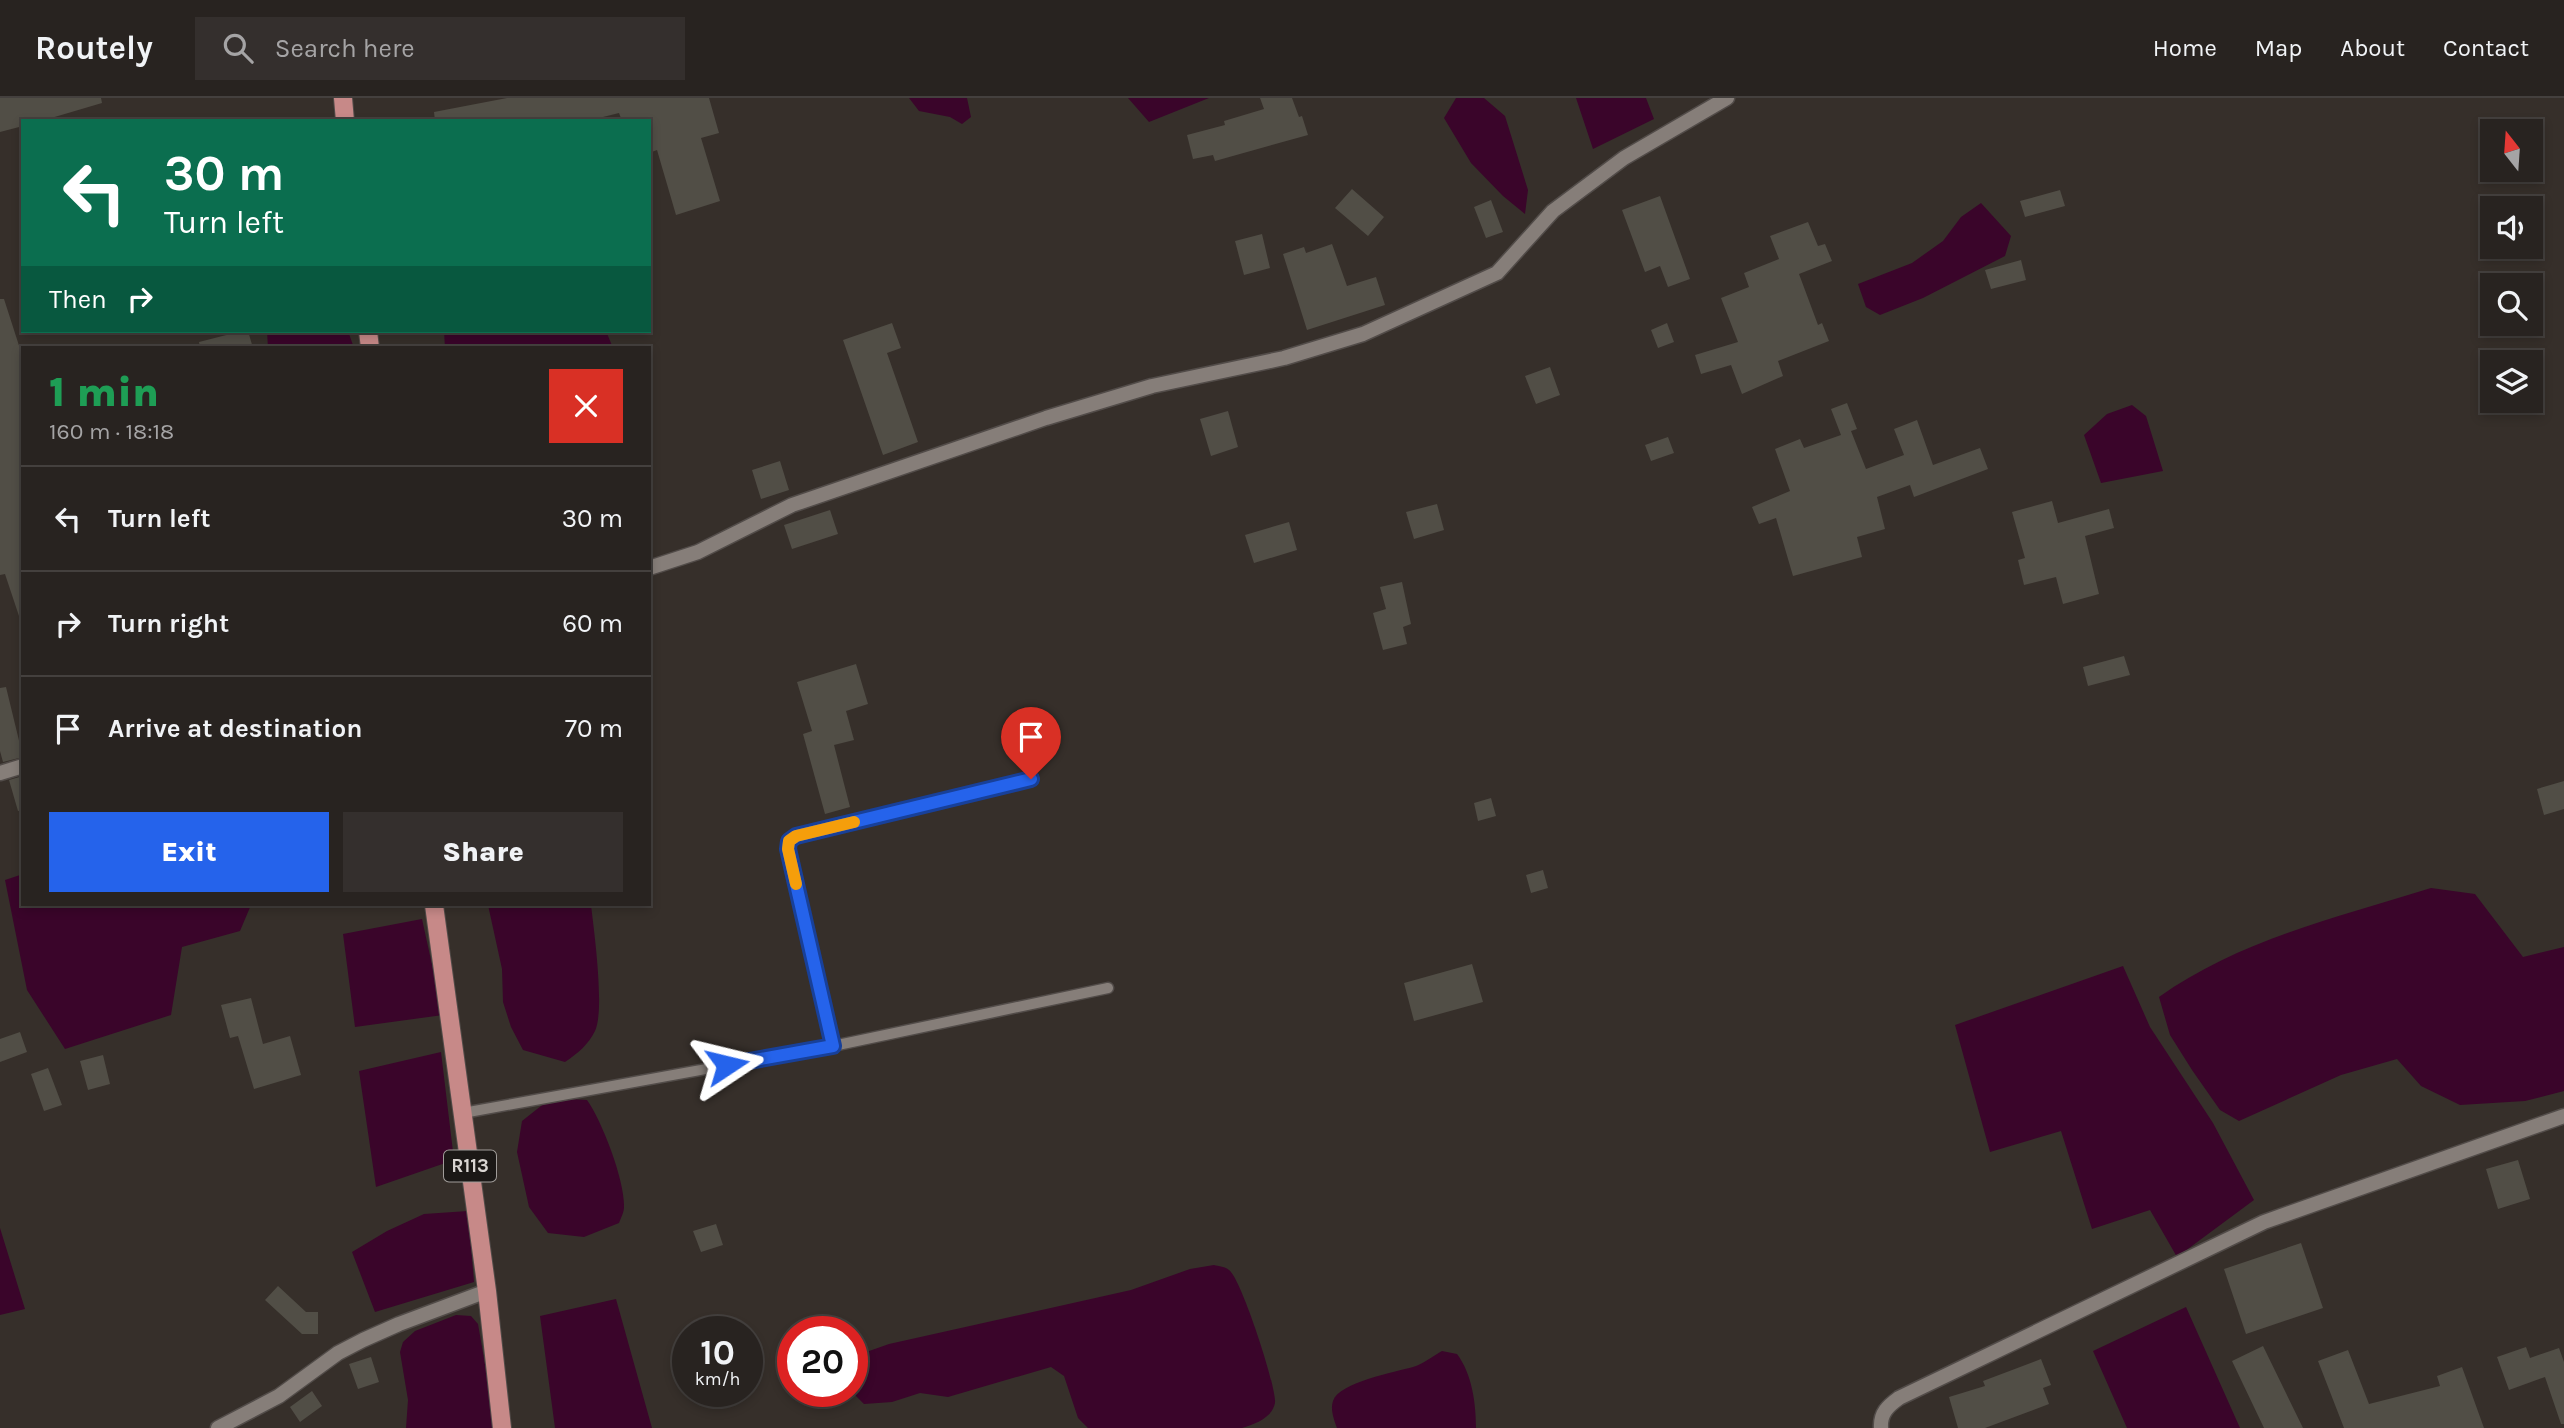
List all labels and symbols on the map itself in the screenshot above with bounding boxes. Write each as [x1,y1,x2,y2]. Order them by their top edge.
north arrow [2480,119,2543,182]
pin [1001,707,1061,779]
position arrow [690,1028,764,1102]
road number: R113 [444,1150,496,1182]
speed limit sign: 20 [777,1316,868,1407]

